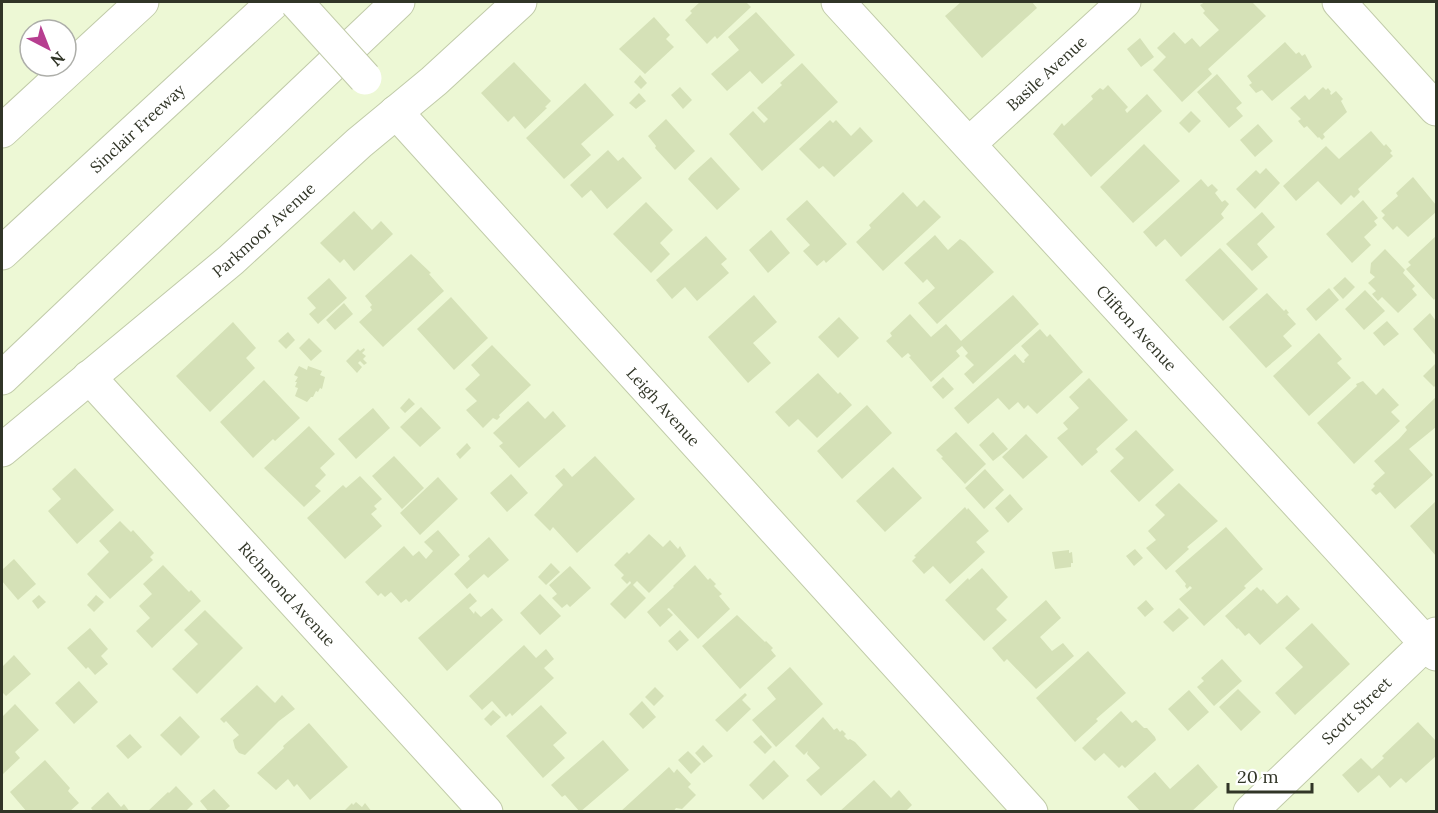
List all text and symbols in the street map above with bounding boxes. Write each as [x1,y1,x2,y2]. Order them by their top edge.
north arrow [18,18,78,78]
street label: Basile Avenue [1002,31,1091,115]
text: N [47,48,69,71]
street label: Sinclair Freeway [86,79,189,177]
street label: Parkmoor Avenue [208,178,319,281]
street label: Clifton Avenue [1092,281,1181,375]
street label: Leigh Avenue [622,363,705,451]
street label: Richmond Avenue [235,538,340,651]
street label: Scott Street [1317,672,1396,748]
scale bar [1228,756,1312,794]
text: 20 m [1237,765,1279,788]

